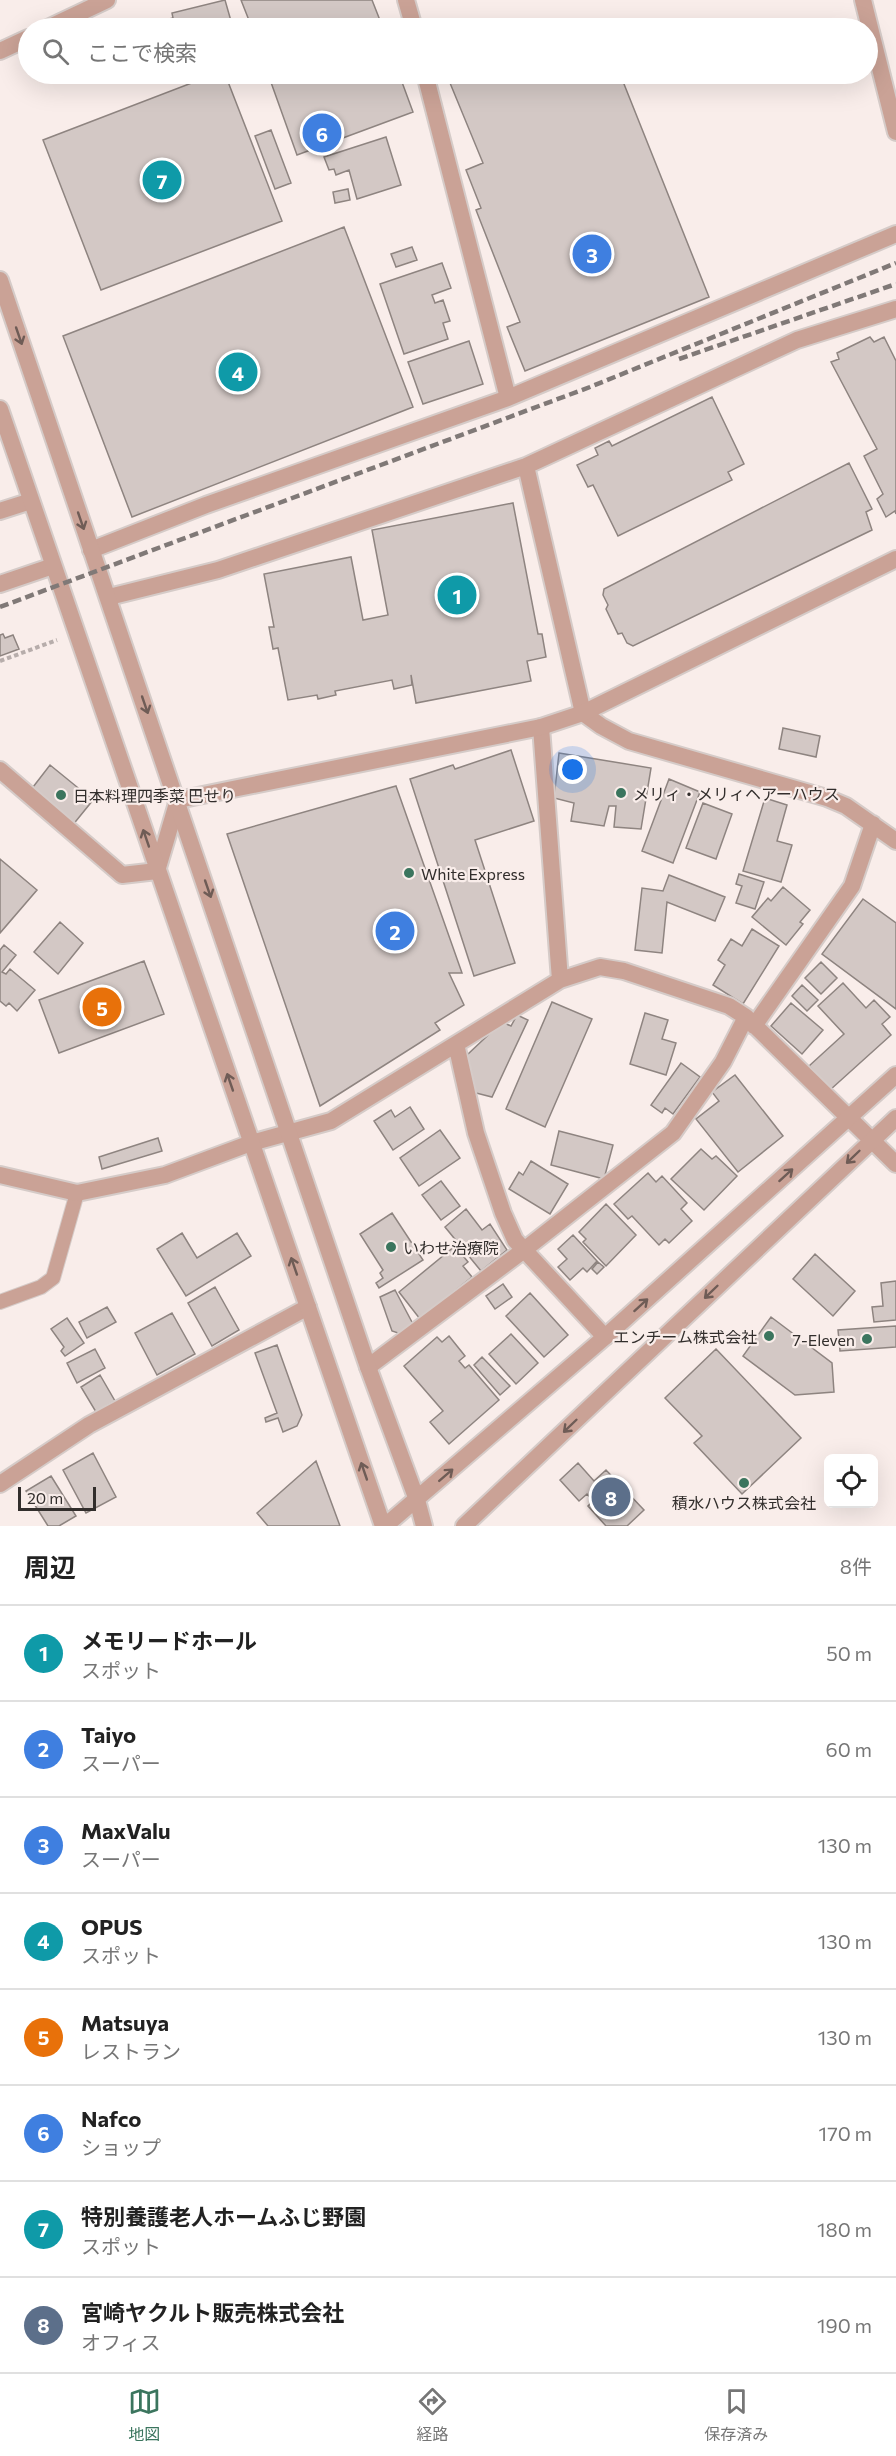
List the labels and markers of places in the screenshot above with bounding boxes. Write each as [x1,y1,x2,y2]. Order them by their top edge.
pin: 6 [302,110,342,156]
pin: 7 [142,158,182,202]
pin: 3 [572,232,612,276]
pin: 4 [218,350,258,394]
pin: 1 [438,572,476,618]
place label: メリィ・メリィヘアーハウス [633,784,840,803]
place label: 日本料理四季菜 巴せり [73,786,236,805]
marker: メリィ・メリィヘアーハウス [614,786,628,800]
marker: 日本料理四季菜 巴せり [54,788,68,802]
place label: White Express [421,864,525,883]
marker: White Express [402,866,416,880]
pin: 2 [376,908,414,954]
pin: 5 [82,984,122,1030]
place label: いわせ治療院 [403,1238,499,1257]
marker: いわせ治療院 [384,1240,398,1254]
place label: エンチーム株式会社 [613,1327,757,1346]
marker: エンチーム株式会社 [762,1329,776,1343]
place label: 7-Eleven [792,1330,855,1349]
marker: 7-Eleven [860,1332,874,1346]
pin: 8 [592,1474,630,1520]
marker: 積水ハウス株式会社 [737,1476,751,1490]
place label: 積水ハウス株式会社 [672,1493,816,1512]

